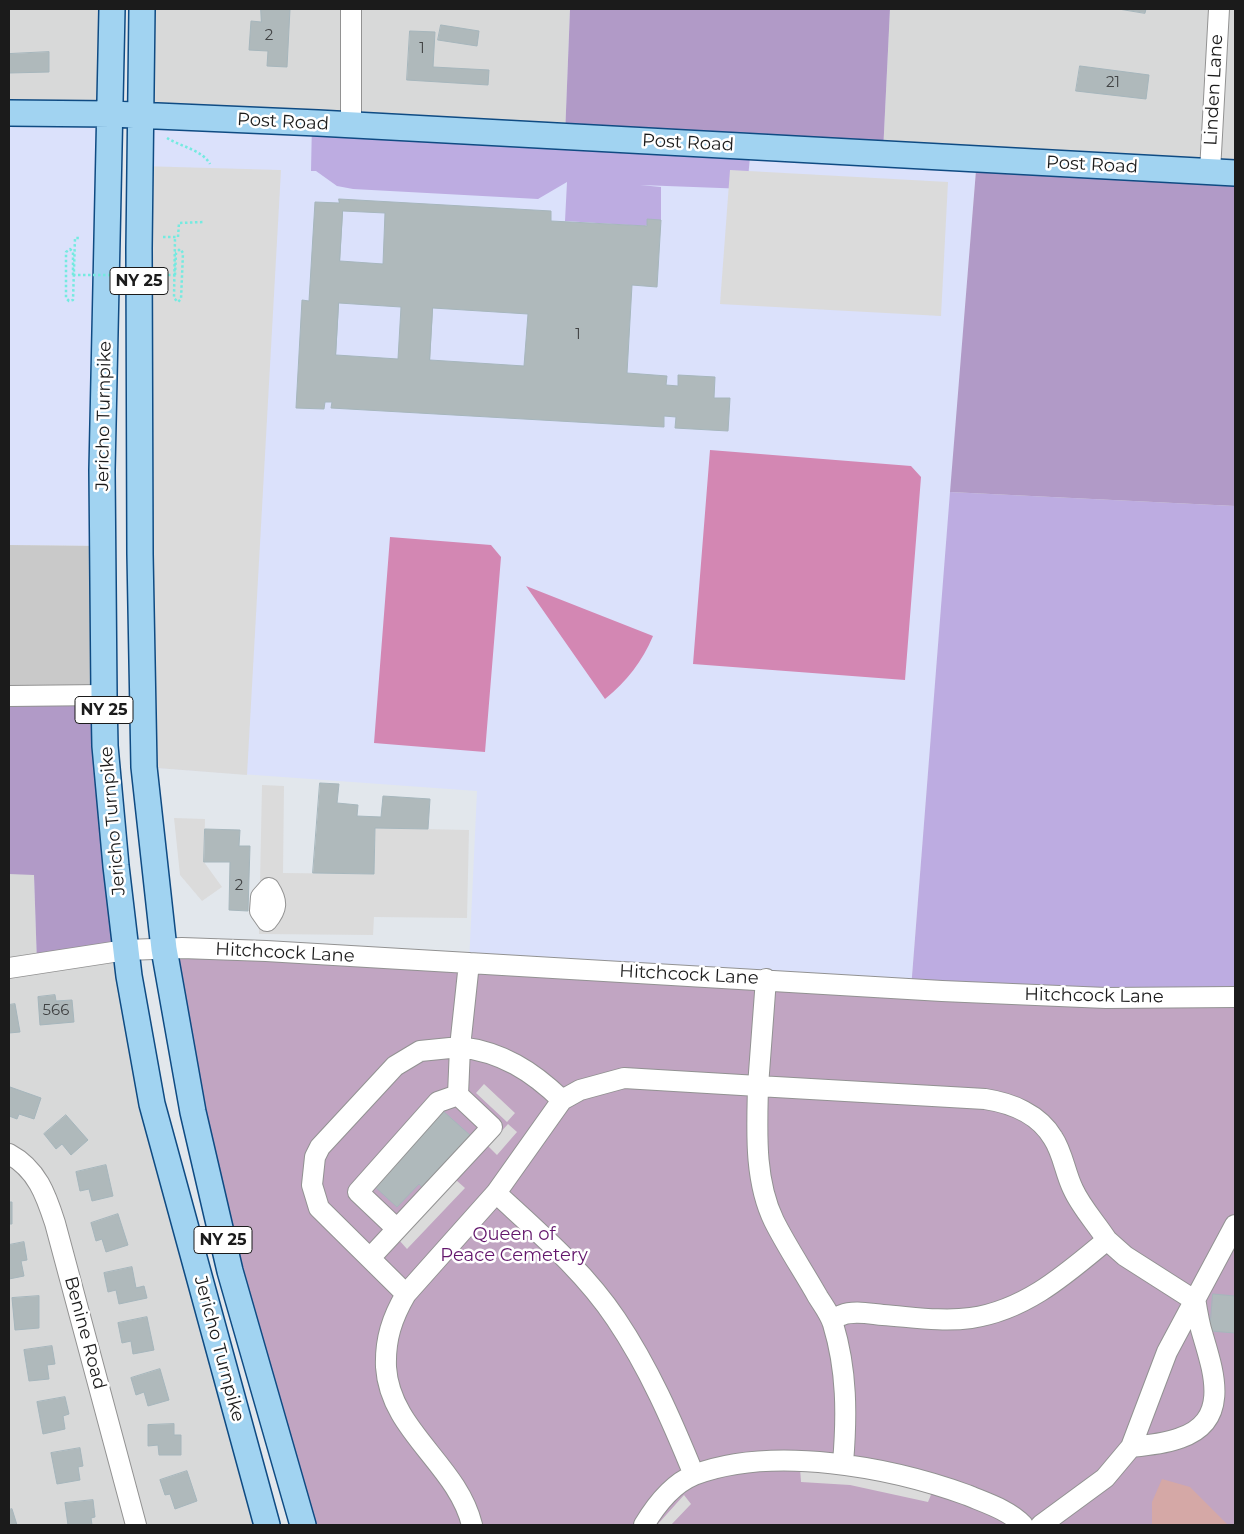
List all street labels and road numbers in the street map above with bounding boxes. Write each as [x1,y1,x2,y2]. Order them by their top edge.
street label: Linden Lane [1200,34,1228,146]
street label: Post Road [237,109,329,135]
street label: Post Road [642,130,734,156]
street label: Post Road [1046,152,1138,178]
road number: NY 25 [110,268,168,294]
street label: Jericho Turnpike [92,341,116,491]
road number: NY 25 [75,696,133,724]
street label: Jericho Turnpike [96,745,130,897]
street label: Hitchcock Lane [215,939,355,967]
street label: Hitchcock Lane [619,961,759,989]
street label: Hitchcock Lane [1024,984,1164,1008]
road number: NY 25 [194,1226,252,1254]
street label: Benine Road [60,1274,110,1392]
street label: Jericho Turnpike [189,1274,249,1424]

